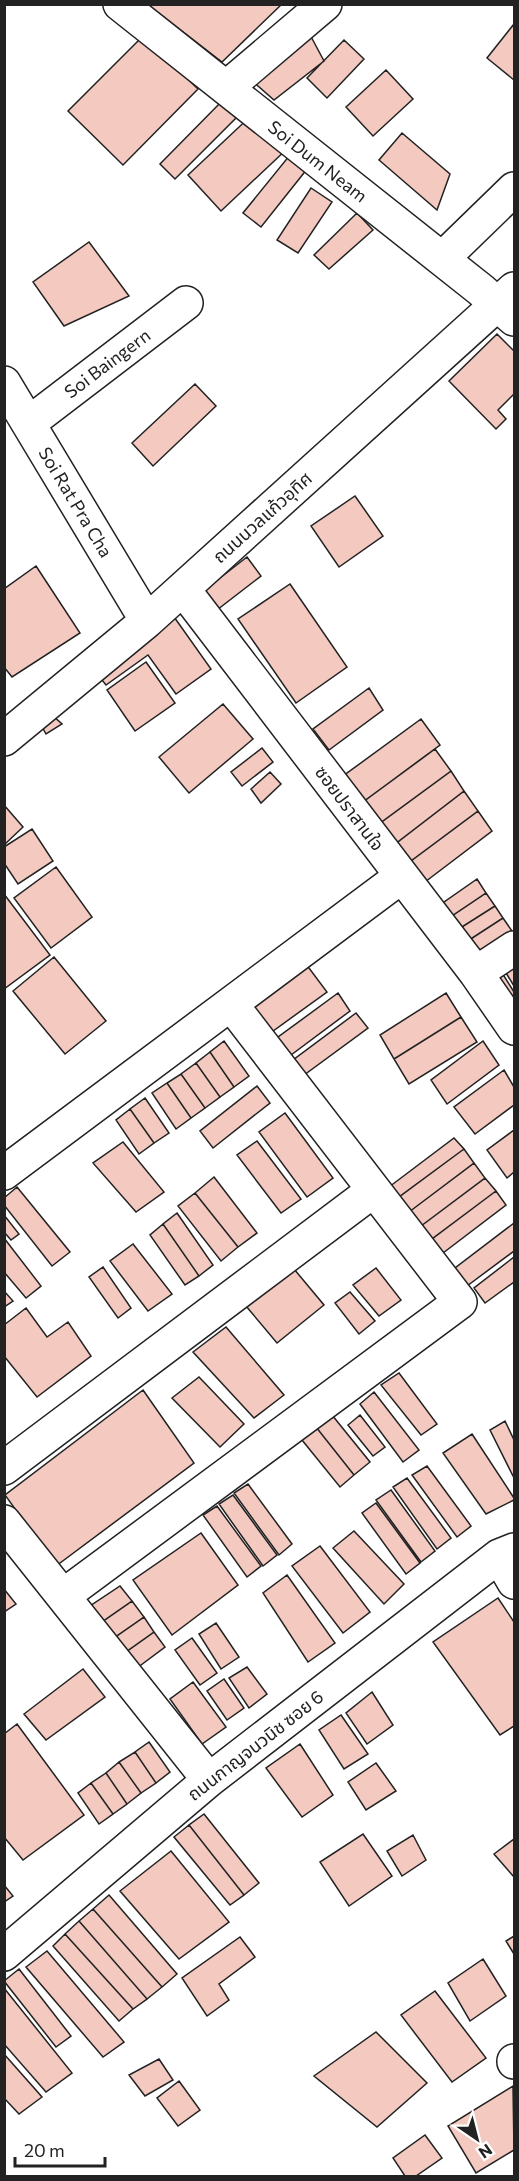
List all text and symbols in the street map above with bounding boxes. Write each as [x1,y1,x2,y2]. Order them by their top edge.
street label: Soi Dum Neam [264,115,372,207]
street label: Soi Baingern [60,324,154,402]
street label: Soi Rat Pra Cha [34,443,118,561]
street label: ถนนนวลแก้วอุทิศ [208,467,317,568]
street label: ซอยปราสานใจ [311,761,389,855]
street label: ถนนกาญจนวนิช ซอย 6 [183,1685,327,1805]
north arrow [447,2109,507,2169]
scale bar [15,2130,105,2168]
text: 20 m [24,2139,65,2161]
text: N [476,2140,496,2163]

